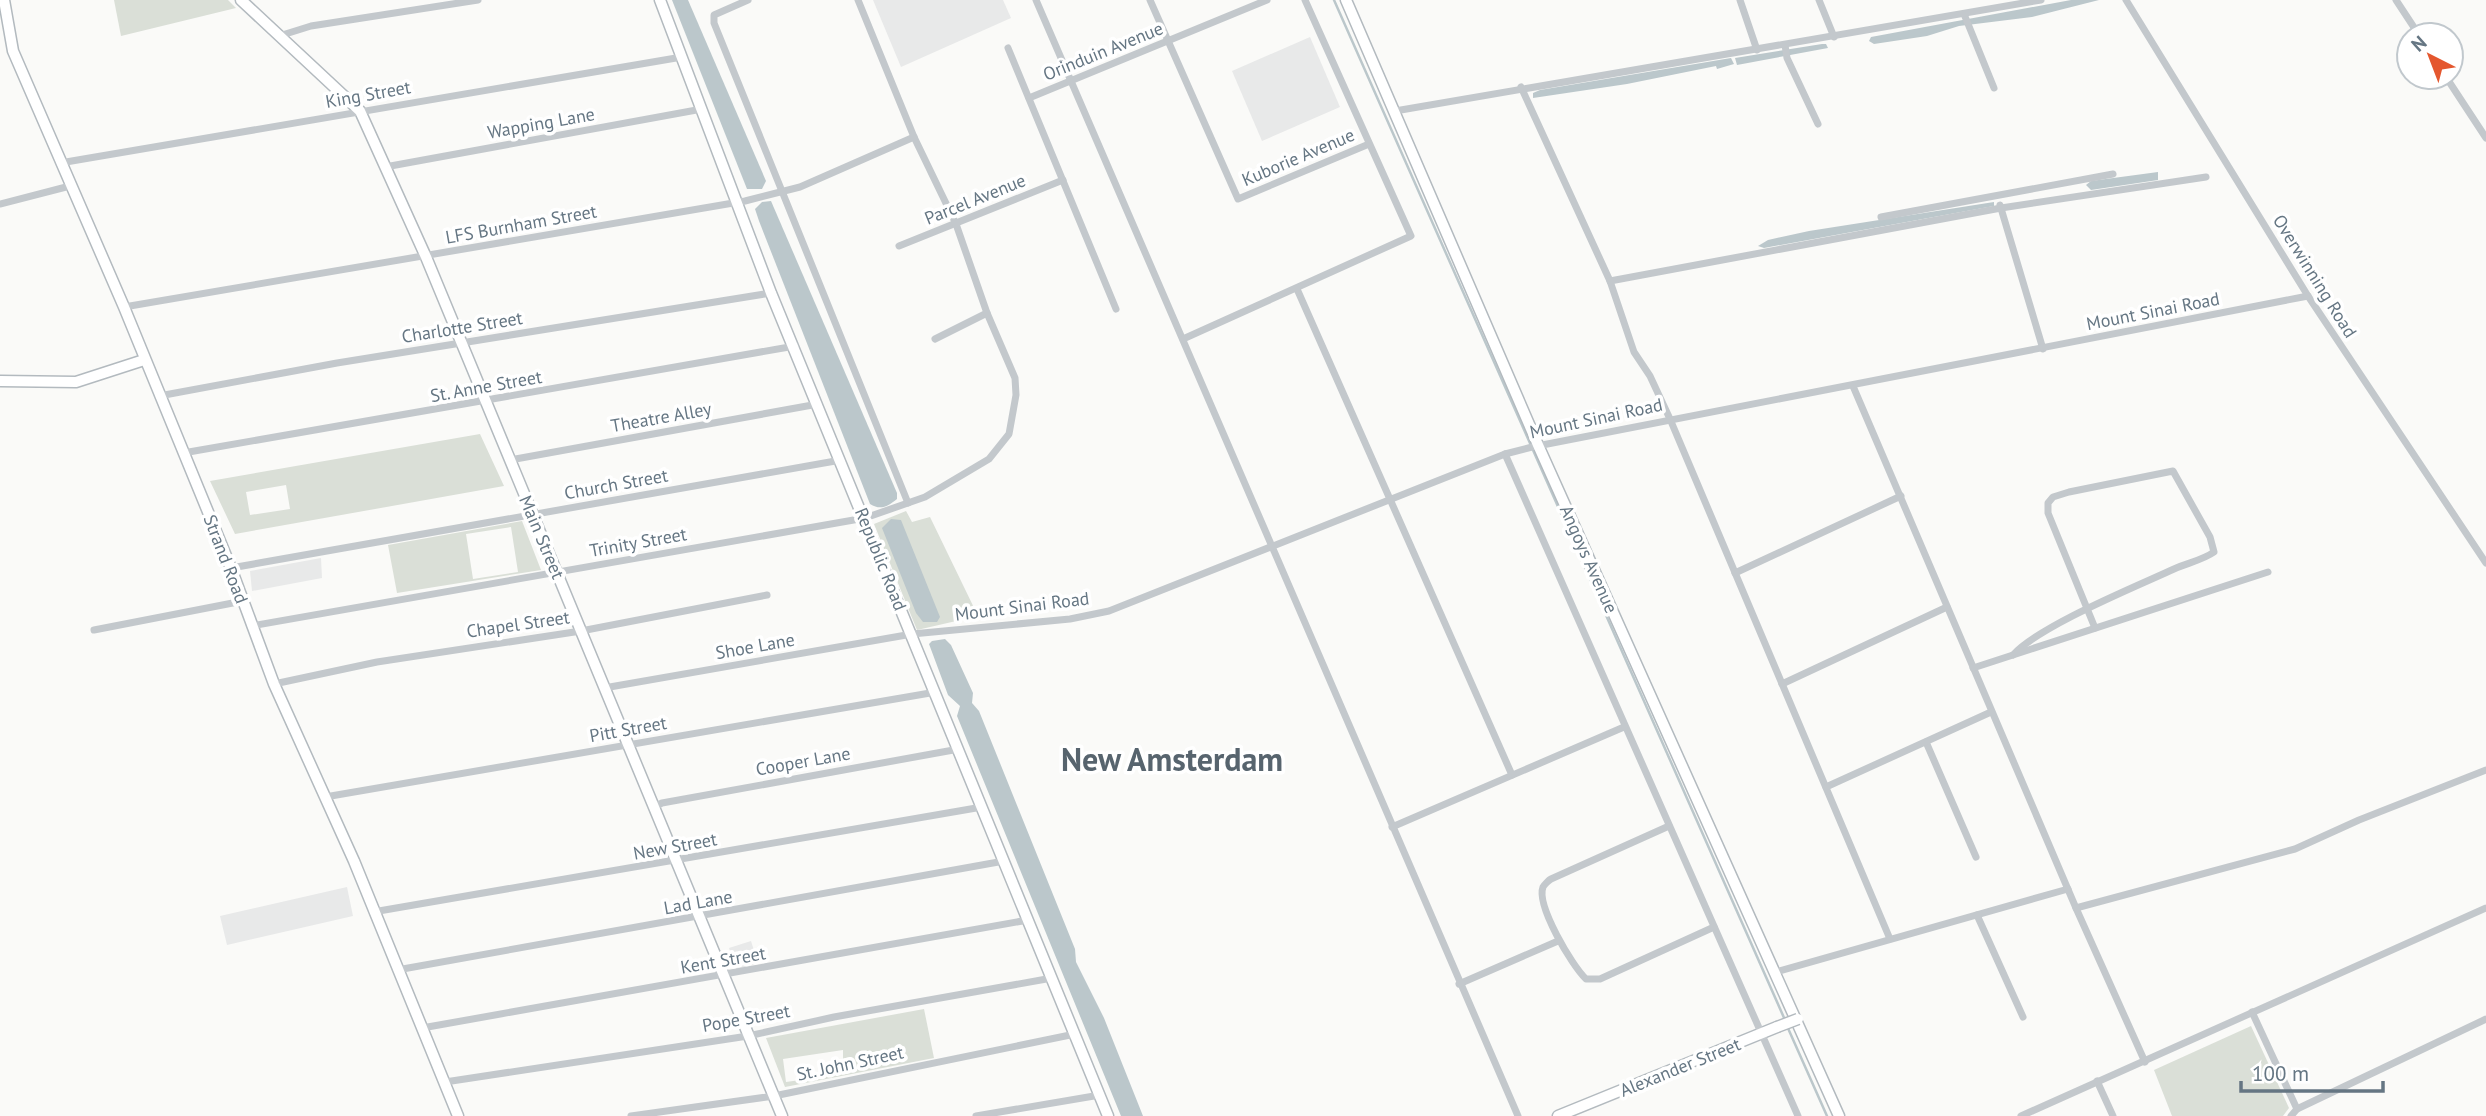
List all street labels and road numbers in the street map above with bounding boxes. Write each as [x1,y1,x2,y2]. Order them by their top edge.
street label: Orinduin Avenue [1040,16,1166,86]
street label: King Street [324,75,412,113]
street label: Wapping Lane [486,102,596,144]
street label: Kuborie Avenue [1238,123,1358,191]
street label: Parcel Avenue [921,168,1029,230]
street label: LFS Burnham Street [444,199,598,249]
street label: Overwinning Road [2268,210,2362,342]
street label: Mount Sinai Road [2084,287,2222,335]
street label: Charlotte Street [400,306,524,348]
street label: St. Anne Street [428,365,544,407]
street label: Mount Sinai Road [1527,393,1665,443]
street label: Theatre Alley [609,397,714,437]
street label: Church Street [562,464,670,504]
street label: Main Street [514,492,570,582]
street label: Angoys Avenue [1555,501,1623,617]
street label: Republic Road [850,504,912,614]
street label: Strand Road [199,511,253,607]
street label: Trinity Street [588,522,688,562]
street label: Mount Sinai Road [953,586,1091,626]
street label: Chapel Street [465,605,571,643]
street label: Shoe Lane [714,628,796,664]
street label: Pitt Street [588,711,668,747]
street label: Cooper Lane [754,741,852,781]
street label: New Street [631,827,719,865]
street label: Lad Lane [662,885,734,919]
street label: Kent Street [679,941,767,979]
street label: Pope Street [700,999,792,1037]
street label: Alexander Street [1616,1032,1744,1102]
street label: St. John Street [795,1040,905,1086]

